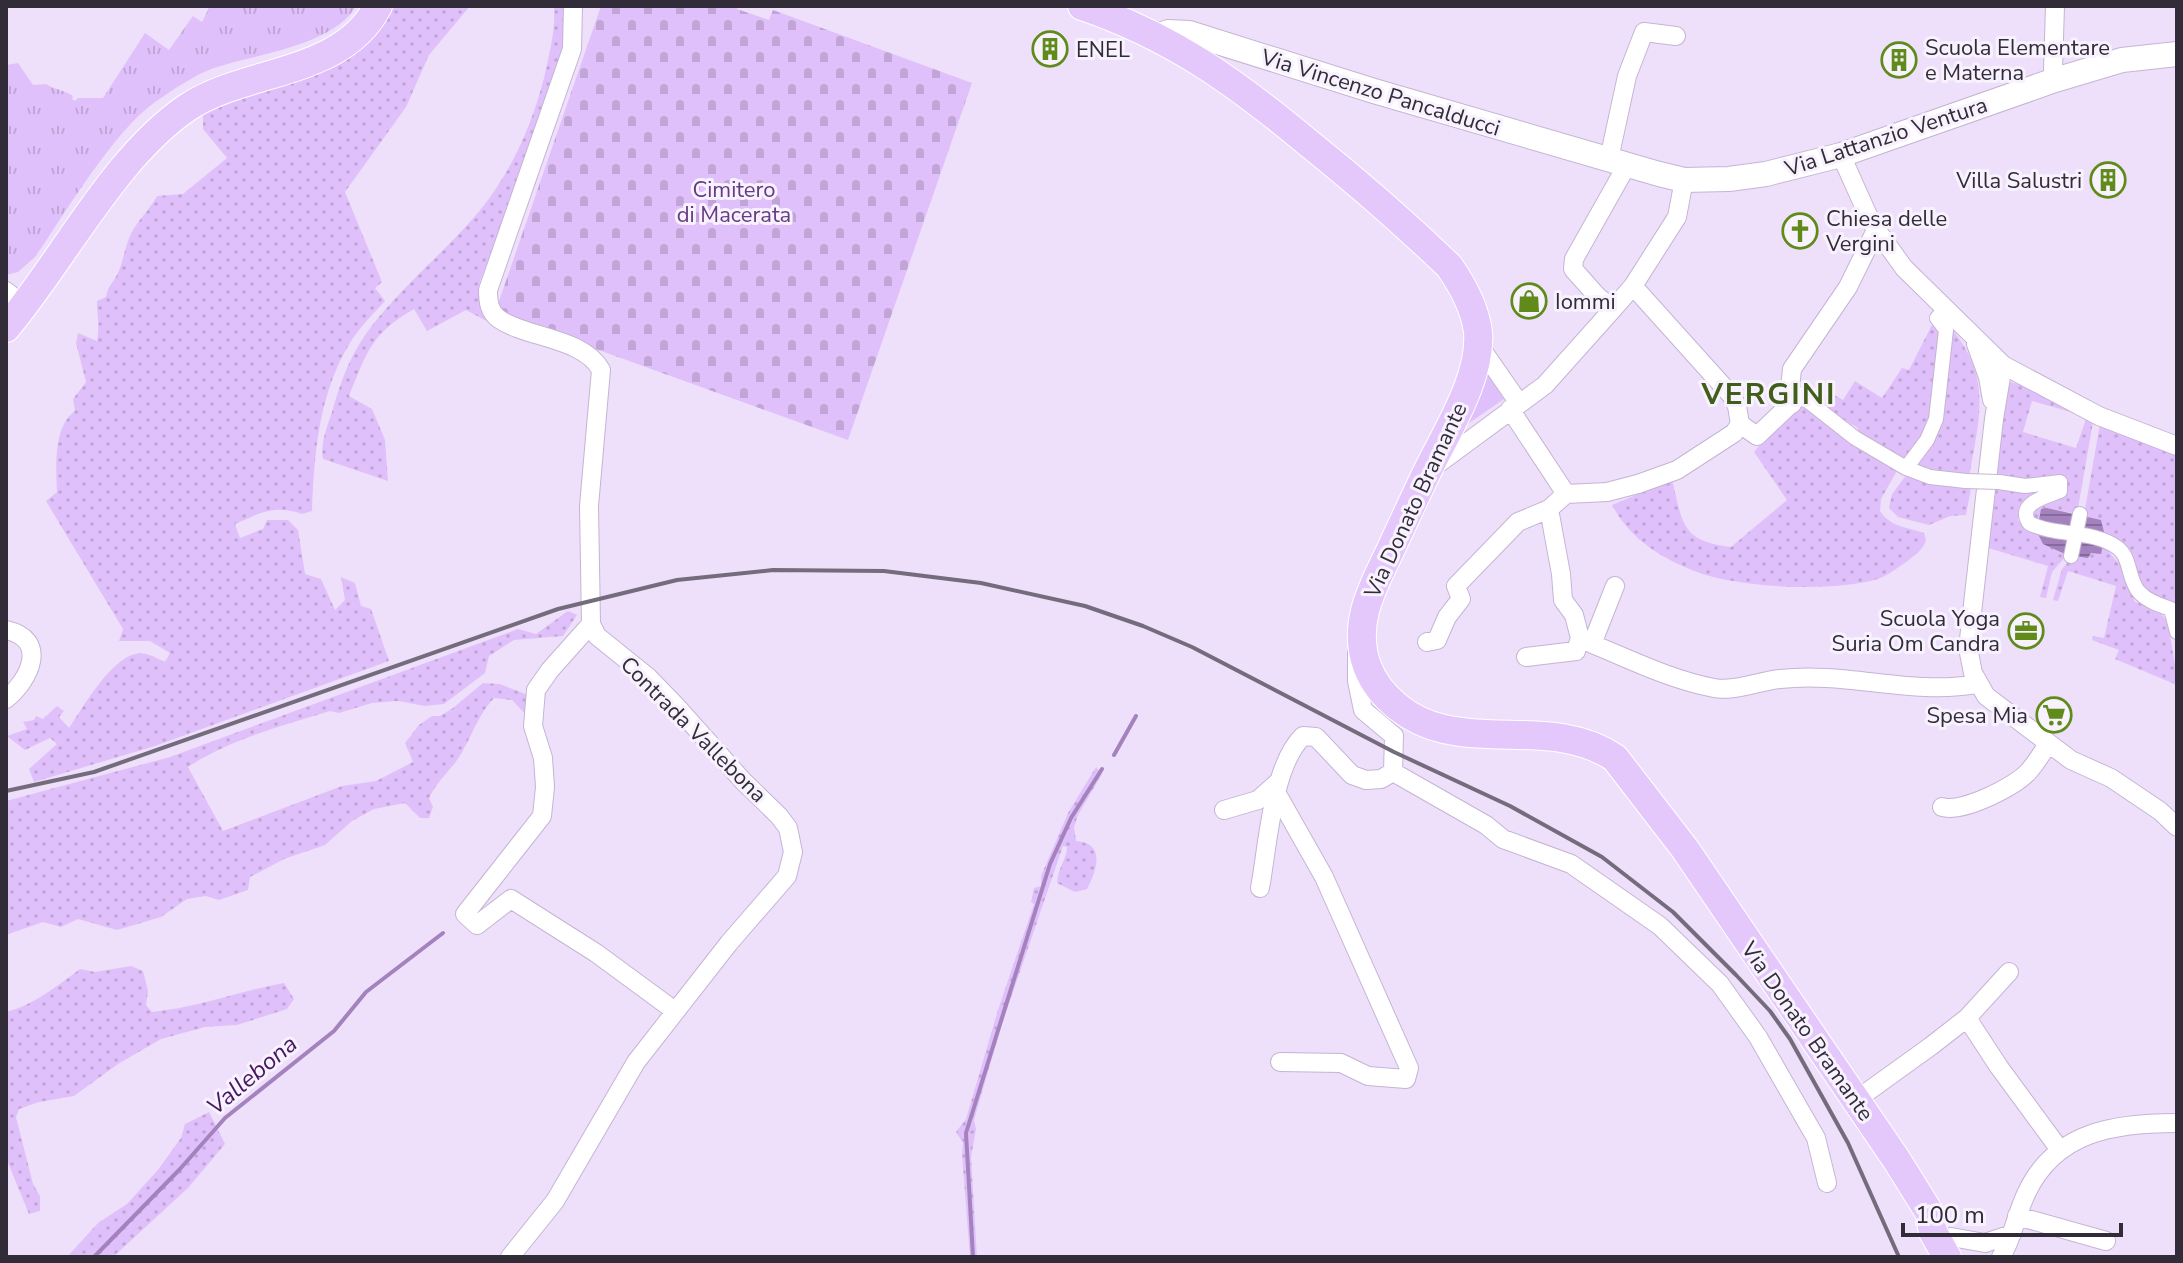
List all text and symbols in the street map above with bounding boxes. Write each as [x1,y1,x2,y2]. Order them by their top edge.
building icon: ENEL [1031,30,1069,68]
place label: Scuola Elementare e Materna [1925,33,2110,88]
place label: ENEL [1076,35,1130,65]
building icon: Scuola Elementare e Materna [1880,41,1918,79]
street label: Via Vincenzo Pancalducci [1257,42,1504,144]
street label: Via Lattanzio Ventura [1780,90,1991,184]
building icon: Villa Salustri [2089,161,2127,199]
place label: Villa Salustri [1955,166,2082,196]
park label: Cimitero di Macerata [677,175,791,230]
place label: Chiesa delle Vergini [1825,204,1947,259]
church icon: Chiesa delle Vergini [1781,212,1819,250]
shop icon: Iommi [1510,282,1548,320]
place label: Iommi [1555,287,1616,317]
district label: VERGINI [1700,374,1837,415]
street label: Via Donato Bramante [1357,398,1474,604]
place label: Scuola Yoga Suria Om Candra [1832,604,2000,659]
office icon: Scuola Yoga Suria Om Candra [2007,612,2045,650]
street label: Contrada Vallebona [614,650,773,809]
supermarket icon: Spesa Mia [2035,696,2073,734]
place label: Spesa Mia [1926,701,2028,731]
street label: Via Donato Bramante [1733,935,1880,1127]
water label: Vallebona [200,1028,304,1122]
scale bar [1903,1187,2121,1237]
text: 100 m [1915,1199,1985,1231]

